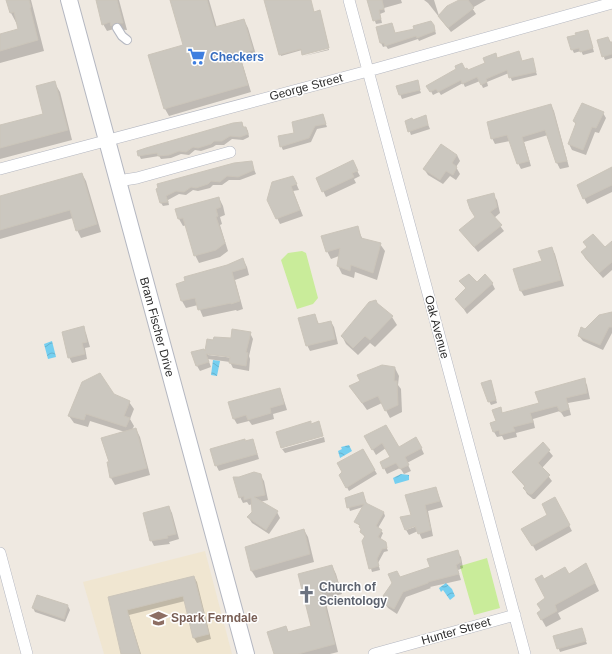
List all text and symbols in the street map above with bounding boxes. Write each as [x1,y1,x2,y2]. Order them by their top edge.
supermarket icon: Checkers [187,47,207,67]
place label: Checkers [210,50,264,64]
street label: George Street [268,70,345,104]
street label: Bram Fischer Drive [137,276,177,379]
street label: Oak Avenue [422,294,452,361]
place label: Church of Scientology [319,580,387,608]
church icon: Church of Scientology [296,584,316,604]
school or university icon: Spark Ferndale [148,608,168,628]
place label: Spark Ferndale [171,611,258,625]
street label: Hunter Street [420,614,493,648]

